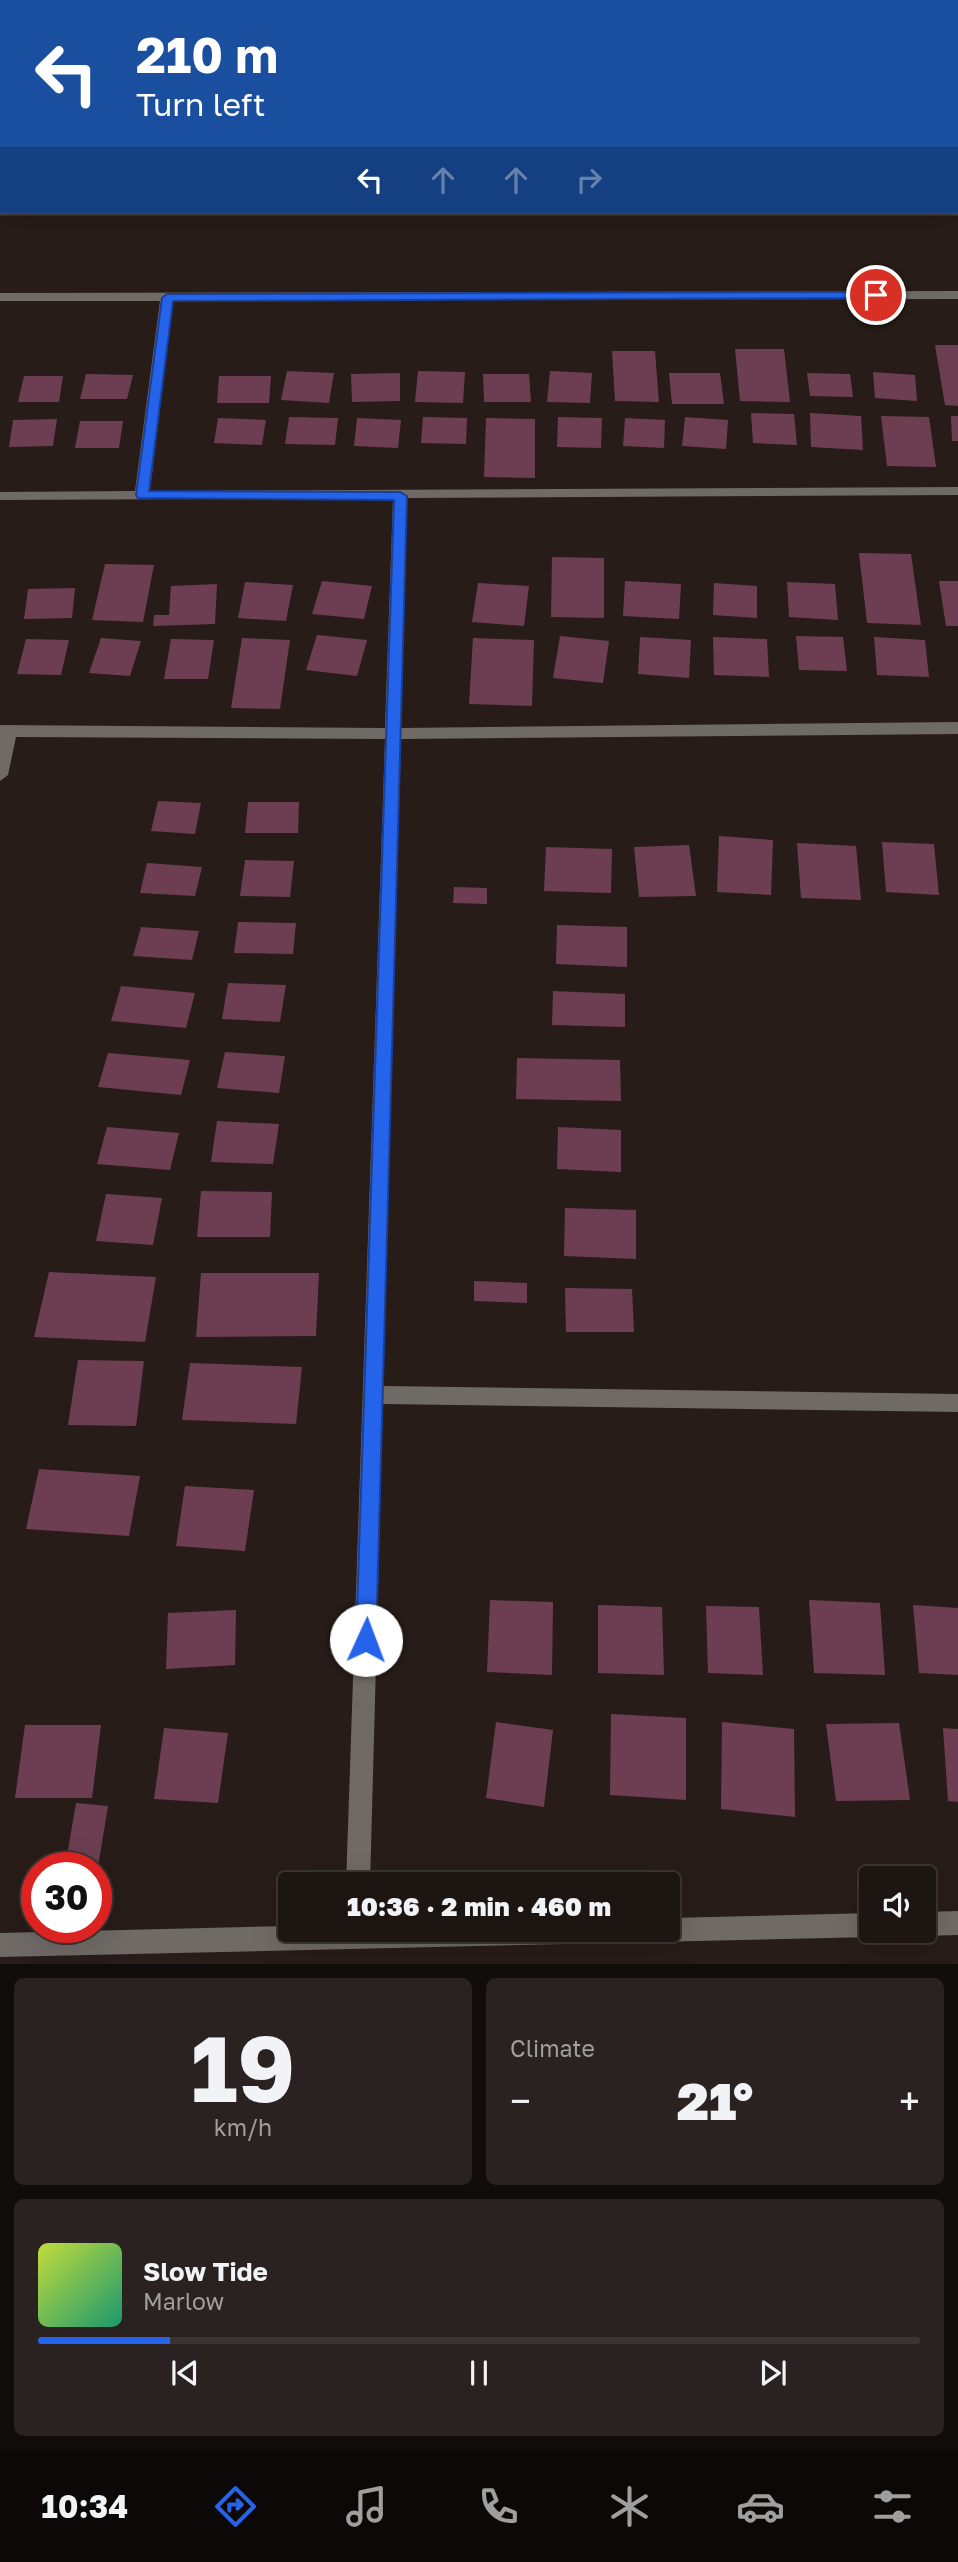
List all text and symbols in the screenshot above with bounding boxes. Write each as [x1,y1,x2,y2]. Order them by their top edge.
text: 210 m [136,25,278,84]
icon: left [21,28,112,119]
text: Turn left [136,85,265,123]
icon: left [351,161,389,199]
icon: ahead [424,161,462,199]
icon: ahead [497,161,535,199]
icon: right [570,161,608,199]
pin [846,265,906,325]
icon: arrive [857,276,895,314]
position arrow [329,1603,403,1677]
speed limit sign: 30 [21,1852,112,1943]
map controls [859,1866,936,1943]
button: sound [859,1866,936,1943]
text: 10:36 · 2 min · 460 m [347,1891,611,1922]
text: 19 [191,2013,295,2122]
text: Climate [510,2034,595,2062]
text: 21° [677,2069,753,2131]
text: − [510,2078,531,2123]
text: + [899,2078,920,2123]
text: km/h [214,2113,272,2141]
text: Slow Tide [143,2256,268,2287]
text: Marlow [143,2287,224,2315]
icon: previous [166,2354,204,2392]
icon: pause [460,2354,498,2392]
icon: next [754,2354,792,2392]
icon: directions [211,2482,260,2531]
icon: music [342,2482,391,2531]
icon: phone [474,2482,523,2531]
icon: climate [605,2482,654,2531]
icon: car [736,2482,785,2531]
icon: filters [868,2482,917,2531]
text: 10:34 [41,2487,128,2525]

